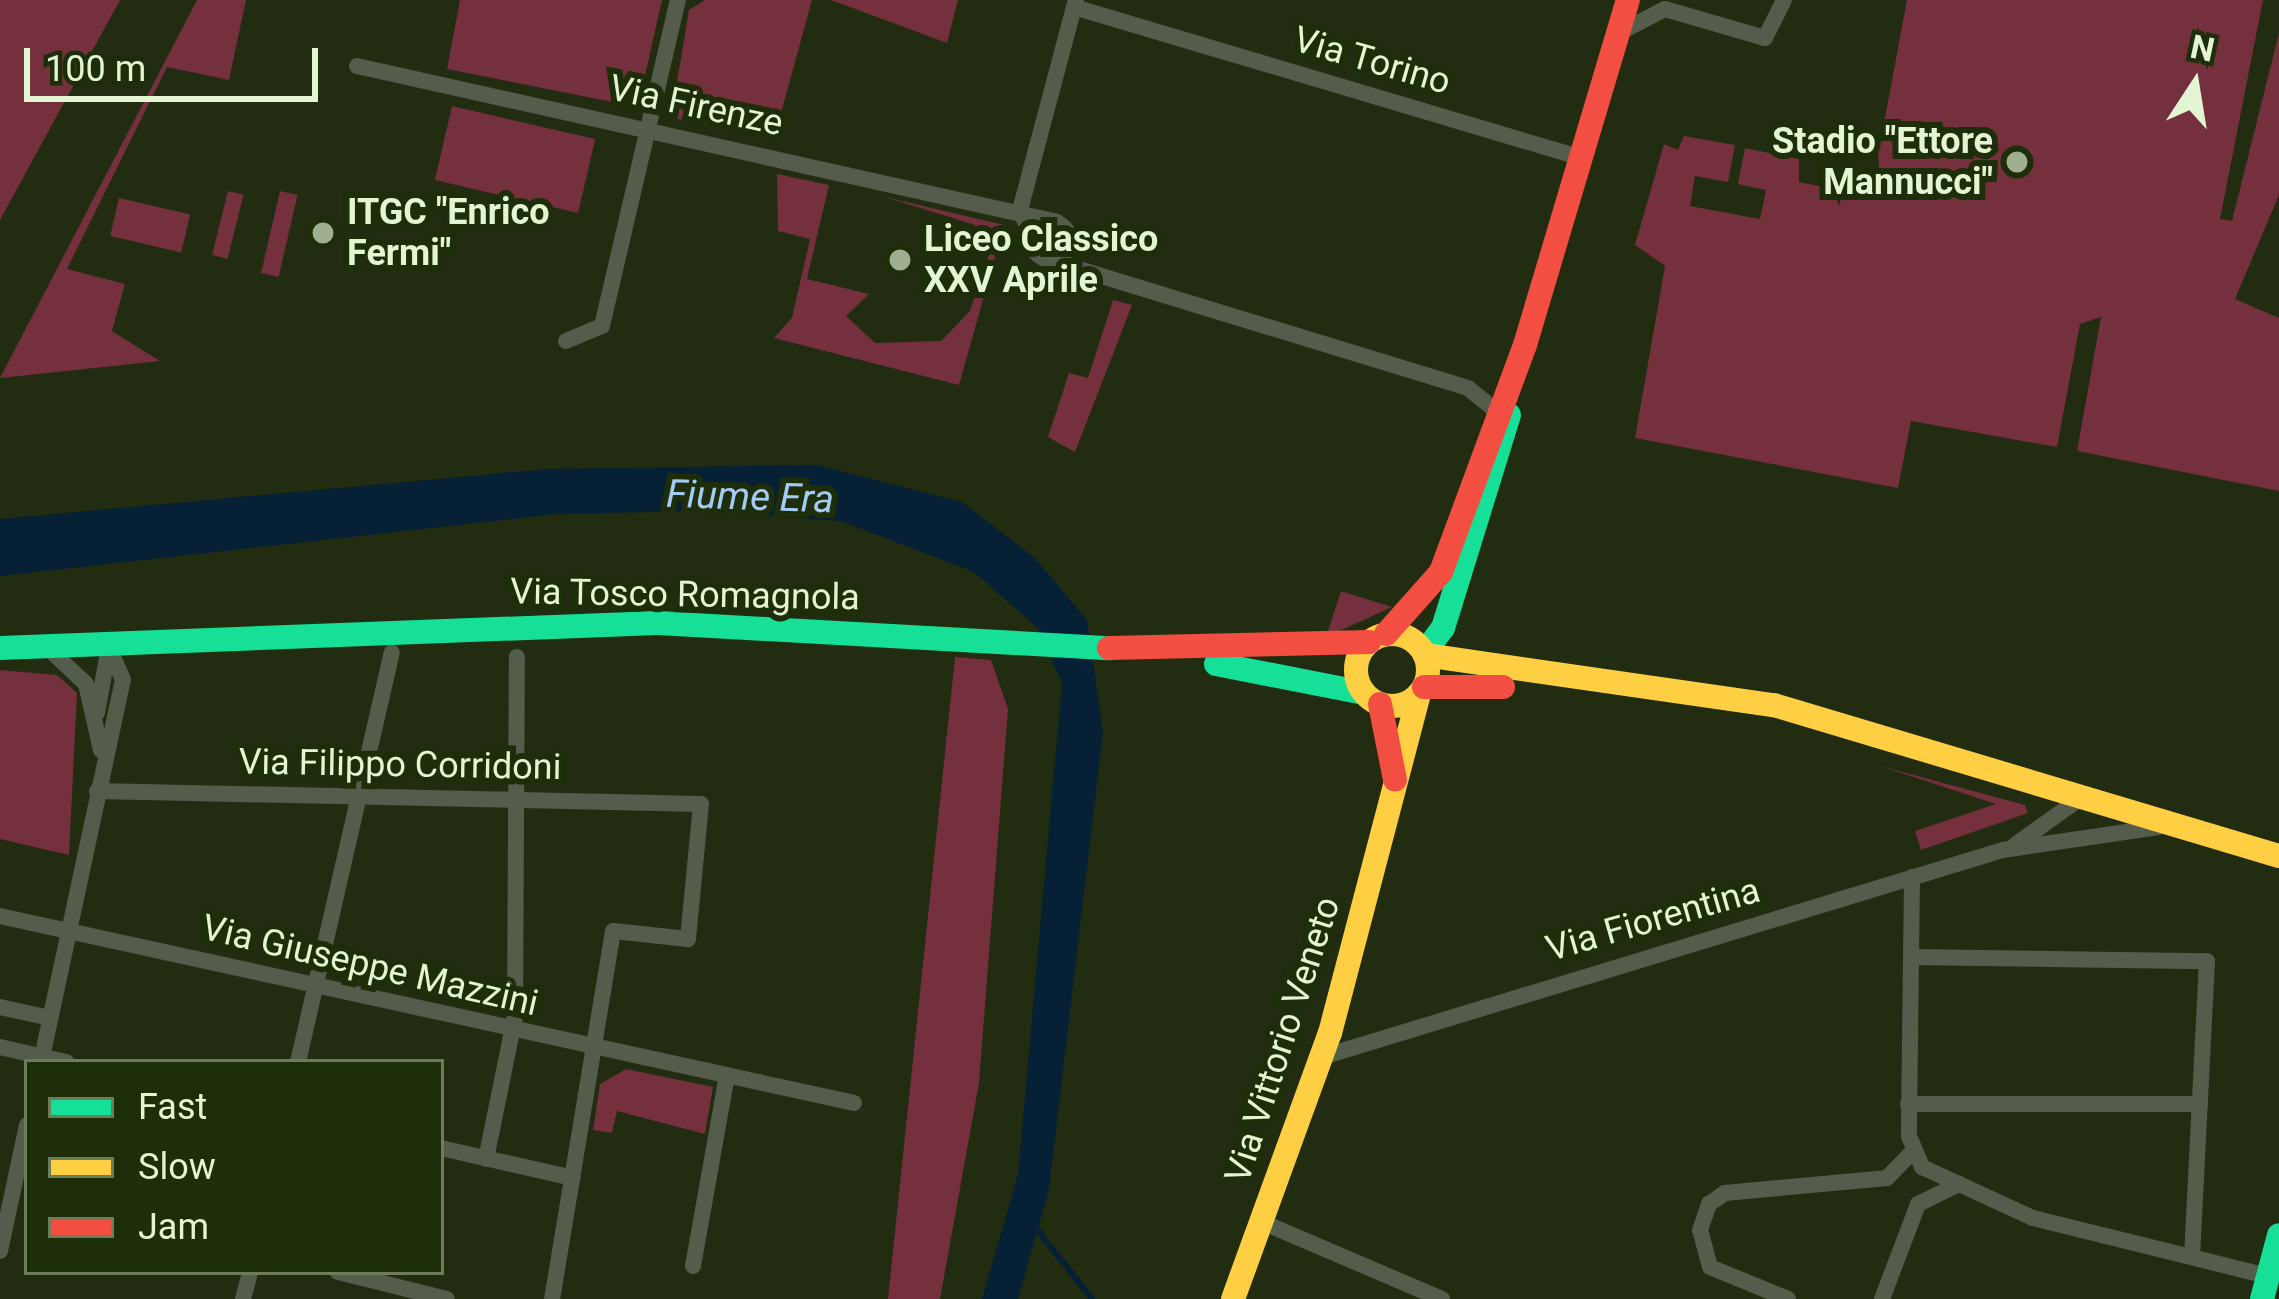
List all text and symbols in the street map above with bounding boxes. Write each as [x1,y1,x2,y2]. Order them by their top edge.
street label: Via Torino [1288,18,1456,104]
scale bar [30,24,324,98]
north arrow [2135,24,2255,144]
text: N [2187,27,2218,70]
text: 100 m [45,48,146,90]
street label: Via Firenze [605,67,787,145]
place label: Stadio "Ettore Mannucci" [1772,119,1993,204]
marker: Stadio "Ettore Mannucci" [2004,149,2030,175]
place label: ITGC "Enrico Fermi" [347,190,550,275]
place label: Liceo Classico XXV Aprile [924,217,1158,302]
marker: ITGC "Enrico Fermi" [310,220,336,246]
marker: Liceo Classico XXV Aprile [887,247,913,273]
water label: Fiume Era [665,471,835,523]
street label: Via Tosco Romagnola [510,570,860,620]
street label: Via Filippo Corridoni [238,741,562,789]
street label: Via Fiorentina [1541,869,1765,971]
street label: Via Vittorio Veneto [1216,892,1350,1188]
street label: Via Giuseppe Mazzini [198,906,542,1026]
legend [24,1059,444,1275]
text: Fast [138,1086,207,1128]
text: Slow [138,1146,216,1188]
text: Jam [138,1206,209,1248]

